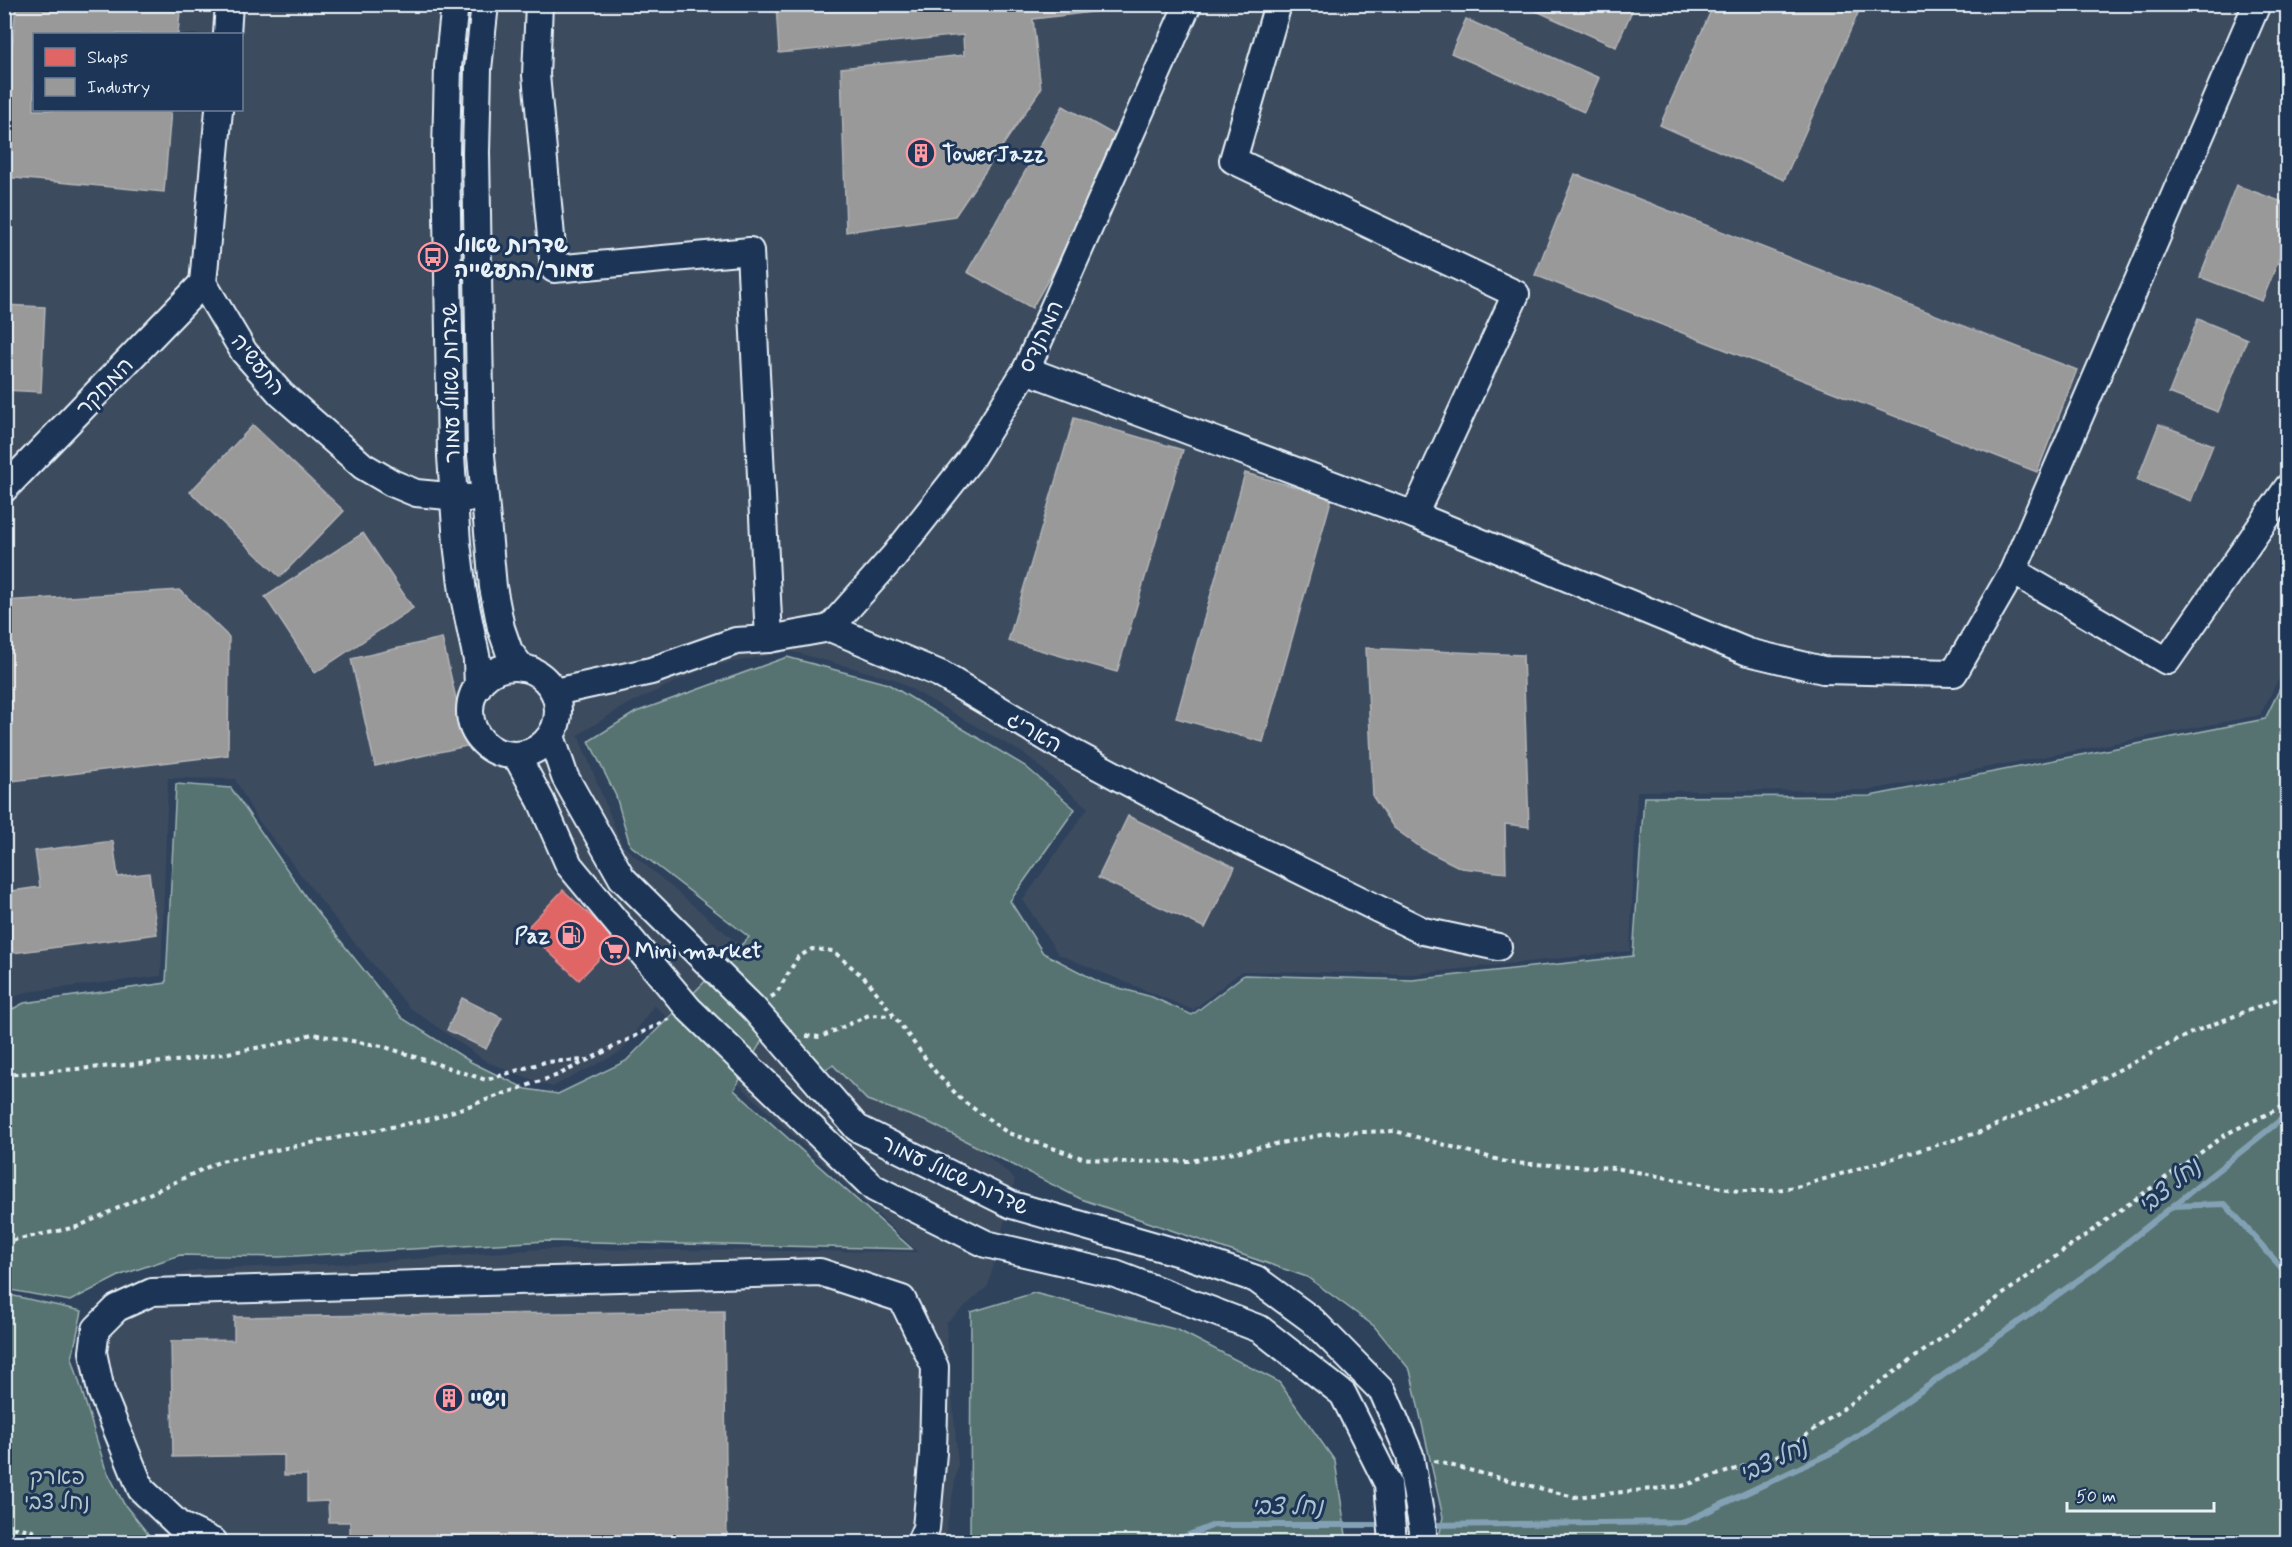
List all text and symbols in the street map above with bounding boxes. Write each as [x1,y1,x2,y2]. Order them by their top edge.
legend [33,33,243,111]
text: Shops [87,46,128,70]
text: Industry [87,76,150,100]
building icon: TowerJazz [905,137,937,169]
place label: TowerJazz [942,141,1045,169]
place label: שדרות שאול עמור/התעשייה [454,232,595,285]
bus stop icon: שדרות שאול עמור/התעשייה [417,241,449,273]
street label: המהנדס [1013,296,1071,377]
street label: שדרות שאול עמור [437,303,467,463]
street label: התעשיה [224,328,291,402]
street label: המחקר [71,352,140,423]
street label: האריג [1001,706,1067,760]
fuel station icon: Paz [555,919,587,951]
place label: Paz [514,923,550,951]
supermarket icon: Mini market [598,934,630,966]
place label: Mini market [635,938,762,966]
street label: שדרות שאול עמור [876,1129,1033,1222]
water label: נחל צבי [2132,1151,2209,1222]
building icon: וישיי [433,1382,465,1414]
place label: וישיי [470,1386,507,1414]
water label: נחל צבי [1735,1431,1815,1491]
park label: פארק נחל צבי [24,1464,90,1517]
scale bar [2067,1475,2214,1513]
text: 50 m [2076,1485,2116,1509]
water label: נחל צבי [1251,1492,1325,1523]

